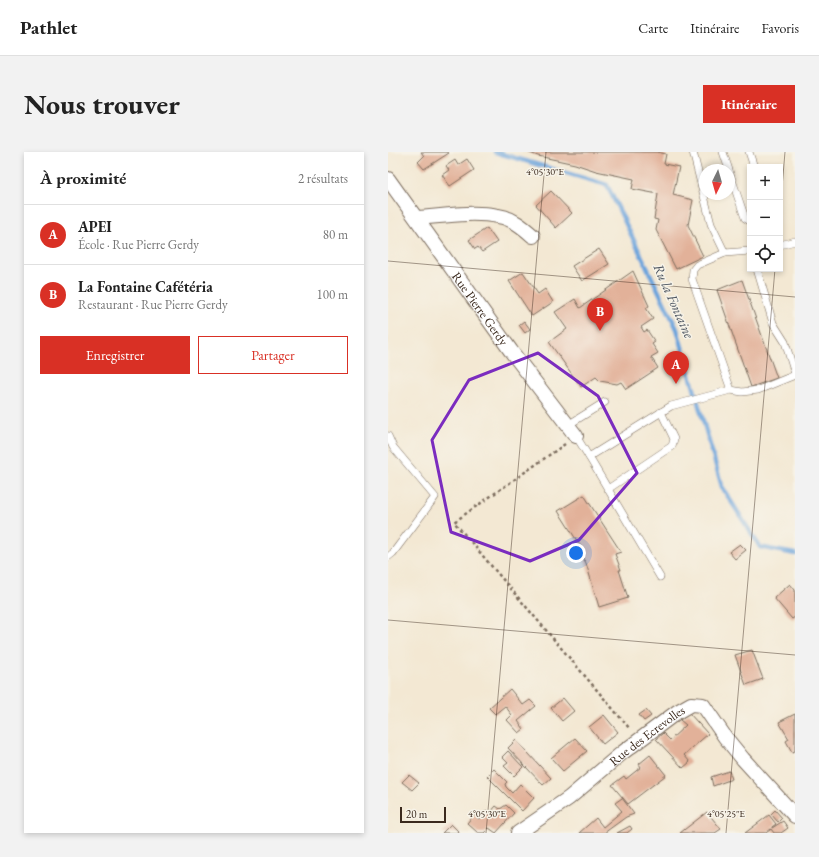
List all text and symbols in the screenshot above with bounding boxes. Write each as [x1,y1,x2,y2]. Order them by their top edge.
text: Pathlet [20,15,77,40]
text: Carte [638,19,668,37]
text: Itinéraire [690,19,740,37]
text: Favoris [762,19,799,37]
button: Itinéraire [703,85,795,123]
text: Nous trouver [24,86,180,122]
north arrow [699,164,735,200]
map controls [747,164,783,272]
button: + [747,164,783,200]
text: 4°05'30"E [526,165,564,178]
text: À proximité [40,167,126,189]
text: 2 résultats [298,170,348,187]
button: − [747,200,783,236]
text: APEI [78,217,112,236]
text: A [48,226,58,243]
text: 80 m [323,226,348,243]
text: École · Rue Pierre Gerdy [78,236,199,253]
button: locate [747,236,783,272]
water label: Ru la Fontaine [650,261,699,341]
street label: Rue Pierre Gerdy [448,268,512,349]
text: La Fontaine Cafétéria [78,277,213,296]
text: B [49,286,57,303]
text: 100 m [317,286,348,303]
text: Restaurant · Rue Pierre Gerdy [78,296,228,313]
pin: B [587,298,613,331]
button: Enregistrer [40,336,190,374]
button: Partager [198,336,348,374]
pin: A [663,351,689,384]
your location [566,543,586,563]
street label: Rue des Ecrevolles [605,701,688,769]
scale bar [400,805,446,824]
text: 20 m [406,807,427,821]
text: 4°05'30"E [468,807,506,820]
text: 4°05'25"E [707,807,745,820]

